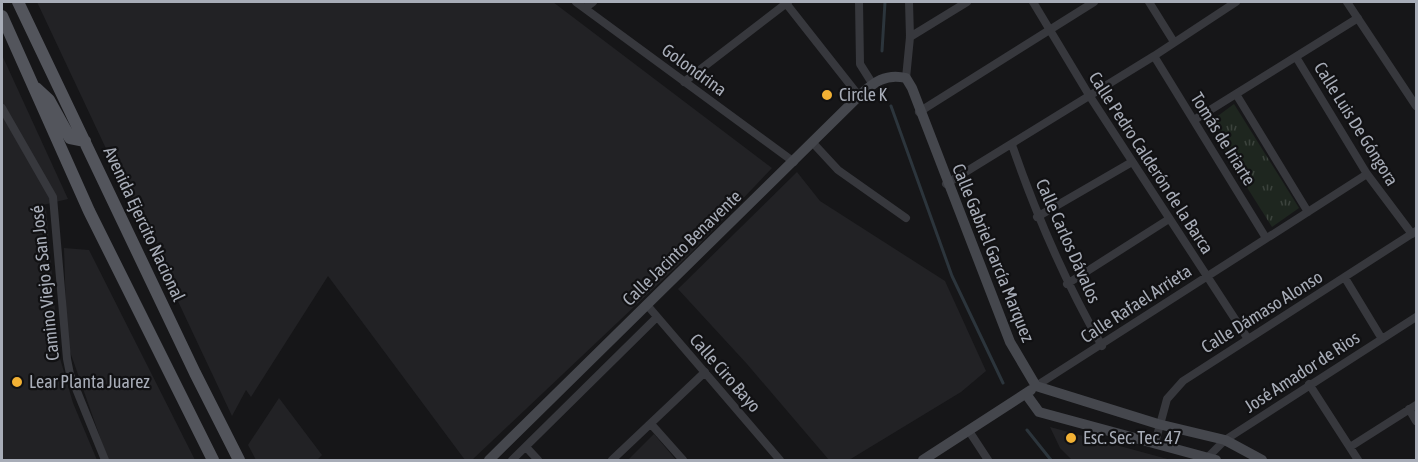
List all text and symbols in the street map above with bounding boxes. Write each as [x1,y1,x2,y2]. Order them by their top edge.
street label: Golondrina [658,39,731,100]
street label: Calle Luis De Góngora [1310,58,1403,189]
street label: Calle Pedro Calderón de la Barca [1085,68,1218,258]
place label: Circle K [839,84,887,105]
marker: Circle K [820,88,834,102]
street label: Tomás de Iriarte [1187,89,1260,189]
street label: Avenida Ejercito Nacional [99,143,190,305]
street label: Calle Gabriel García Marquez [948,161,1039,345]
street label: Calle Carlos Dávalos [1032,176,1105,306]
street label: Calle Jacinto Benavente [618,185,745,310]
street label: Camino Viejo a San José [26,204,63,362]
street label: Calle Rafael Arrieta [1076,260,1195,347]
street label: Calle Dámaso Alonso [1197,266,1326,357]
street label: José Amador de Rios [1240,326,1363,417]
street label: Calle Ciro Bayo [685,329,765,416]
place label: Lear Planta Juarez [29,371,150,392]
marker: Lear Planta Juarez [10,375,24,389]
place label: Esc. Sec. Tec. 47 [1083,427,1181,448]
marker: Esc. Sec. Tec. 47 [1064,431,1078,445]

